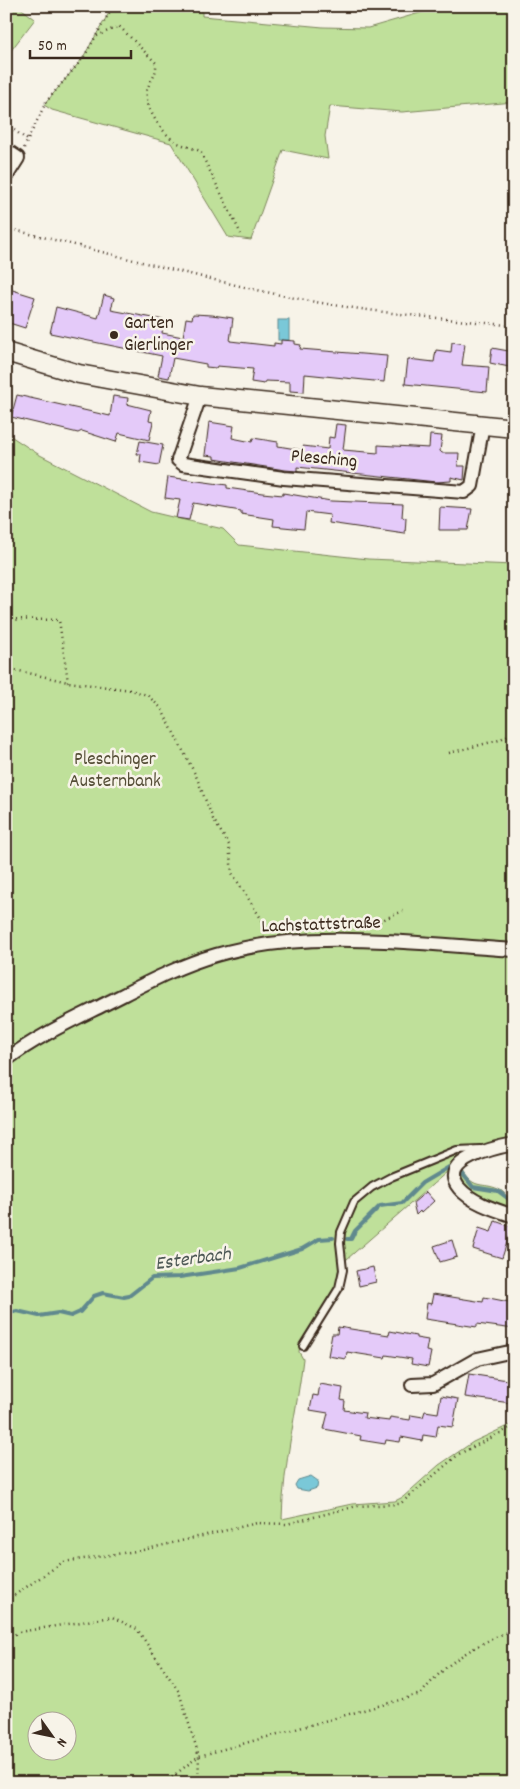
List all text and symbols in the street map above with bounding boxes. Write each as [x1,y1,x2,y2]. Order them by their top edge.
scale bar [30,28,131,60]
text: 50 m [38,36,67,58]
place label: Garten Gierlinger [124,311,193,360]
marker: Garten Gierlinger [108,329,120,341]
street label: Plesching [290,444,358,476]
park label: Pleschinger Austernbank [69,747,161,796]
street label: Lachstattstraße [261,910,381,942]
water label: Esterbach [153,1241,234,1279]
north arrow [28,1712,78,1762]
text: N [51,1734,71,1750]

